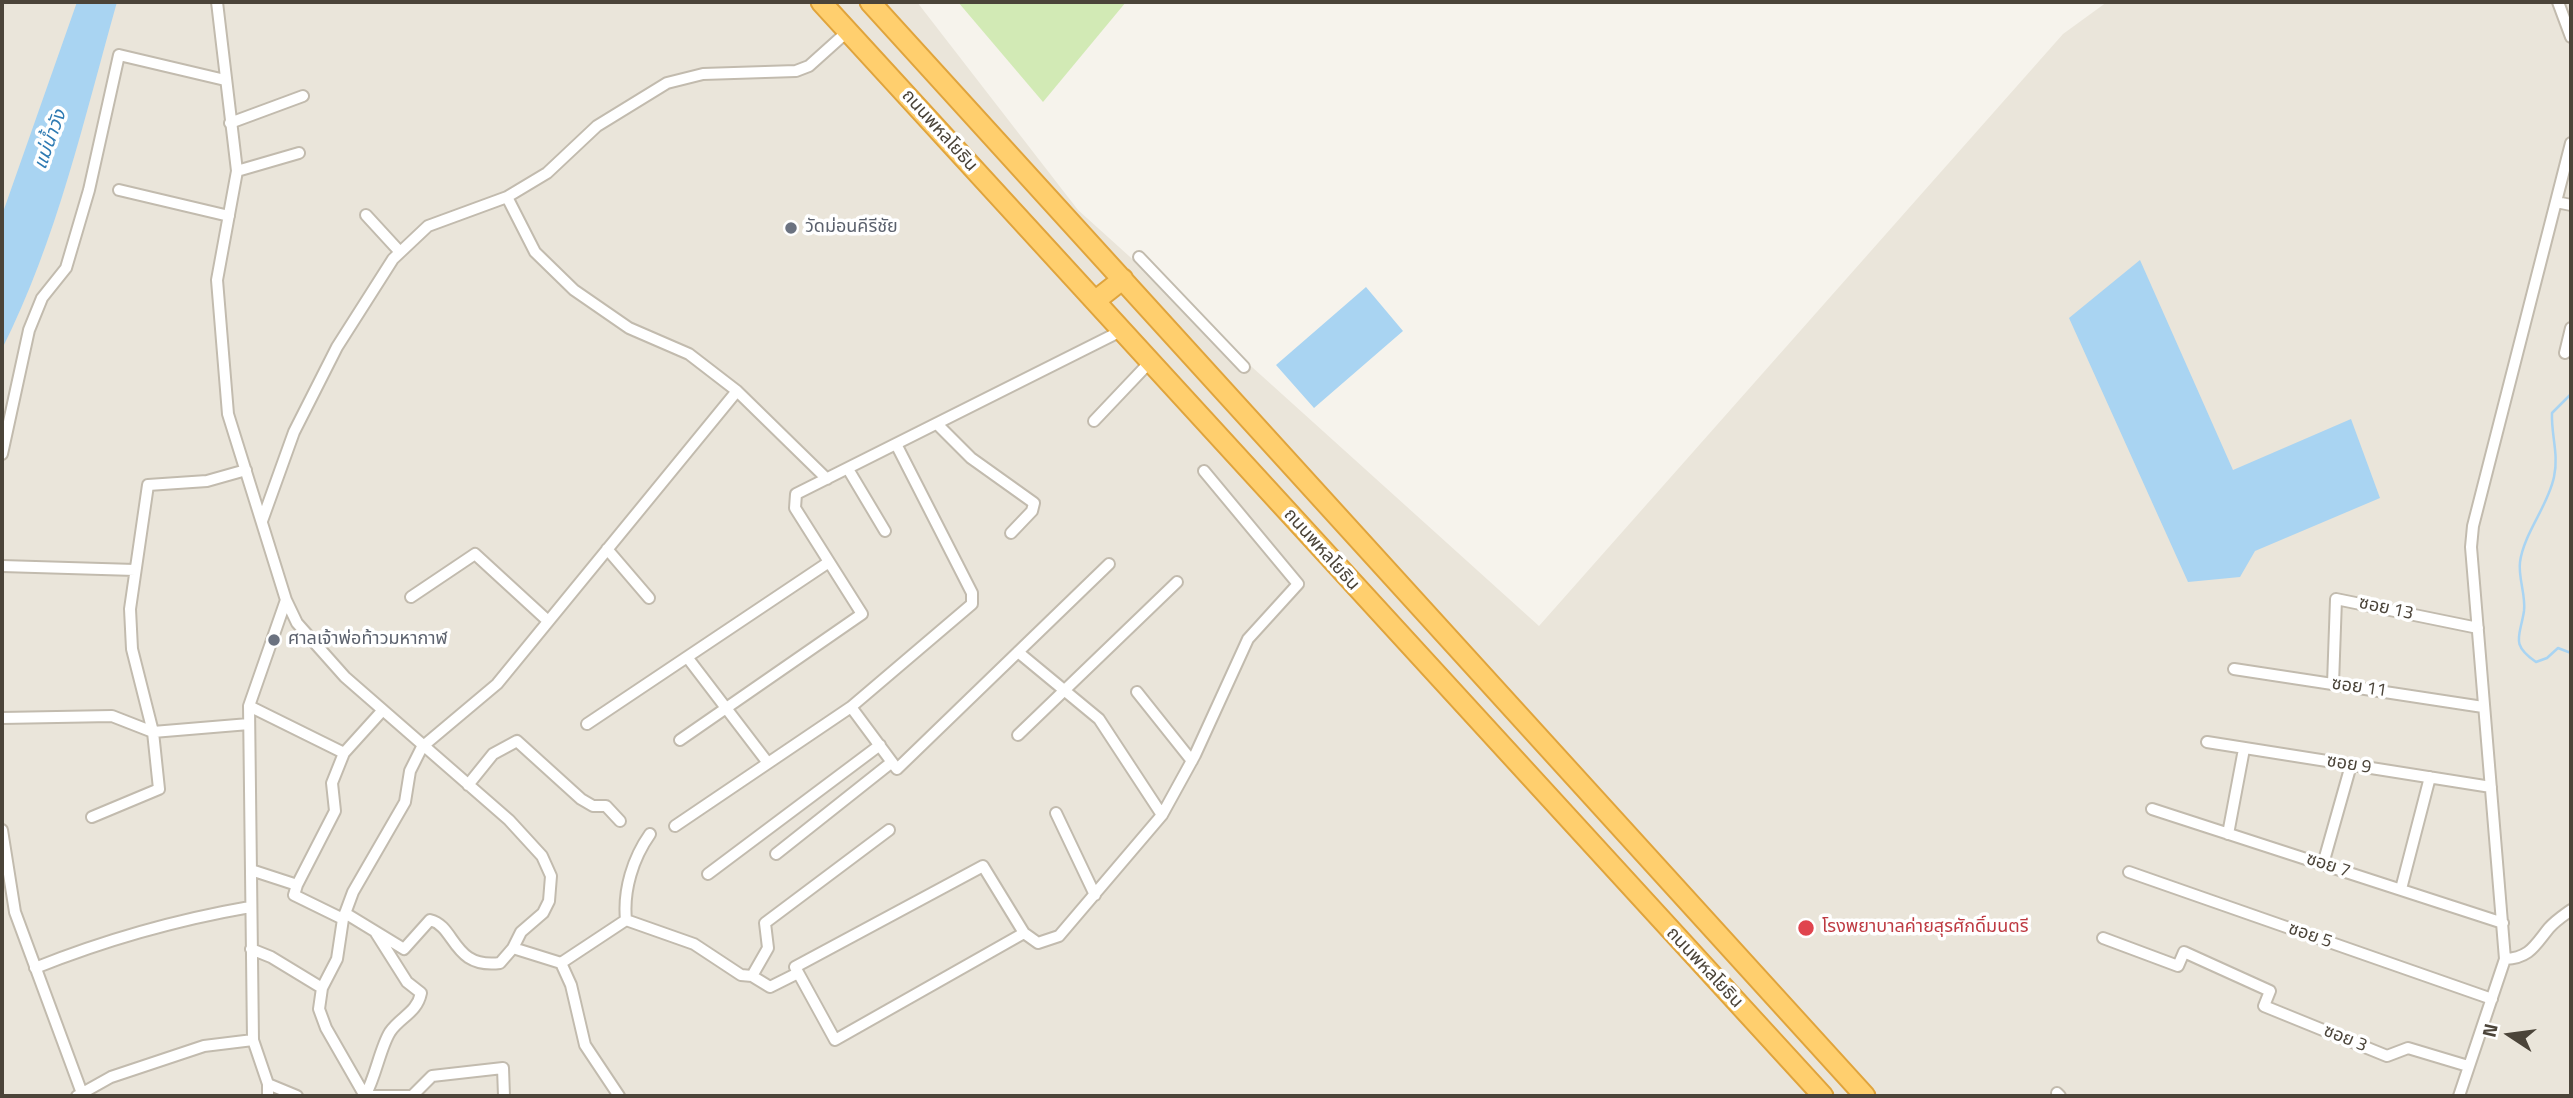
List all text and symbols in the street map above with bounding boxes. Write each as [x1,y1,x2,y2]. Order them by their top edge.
street label: ถนนพหลโยธิน [897,86,981,176]
water label: แม่น้ำวัง [30,107,72,173]
place label: วัดม่อนคีรีชัย [805,217,898,239]
marker: วัดม่อนคีรีชัย [783,220,799,236]
street label: ถนนพหลโยธิน [1279,505,1363,595]
street label: ซอย 13 [2357,593,2415,625]
place label: ศาลเจ้าพ่อท้าวมหากาฬ [288,629,448,651]
marker: ศาลเจ้าพ่อท้าวมหากาฬ [266,632,282,648]
street label: ซอย 11 [2330,673,2388,703]
street label: ซอย 9 [2325,751,2373,779]
street label: ซอย 7 [2303,849,2353,883]
place label: โรงพยาบาลค่ายสุรศักดิ์มนตรี [1822,917,2028,939]
marker: โรงพยาบาลค่ายสุรศักดิ์มนตรี [1796,918,1816,938]
street label: ซอย 5 [2285,918,2335,954]
street label: ถนนพหลโยธิน [1661,923,1747,1013]
north arrow [2475,1000,2545,1070]
text: N [2473,1020,2505,1040]
street label: ซอย 3 [2320,1021,2370,1057]

